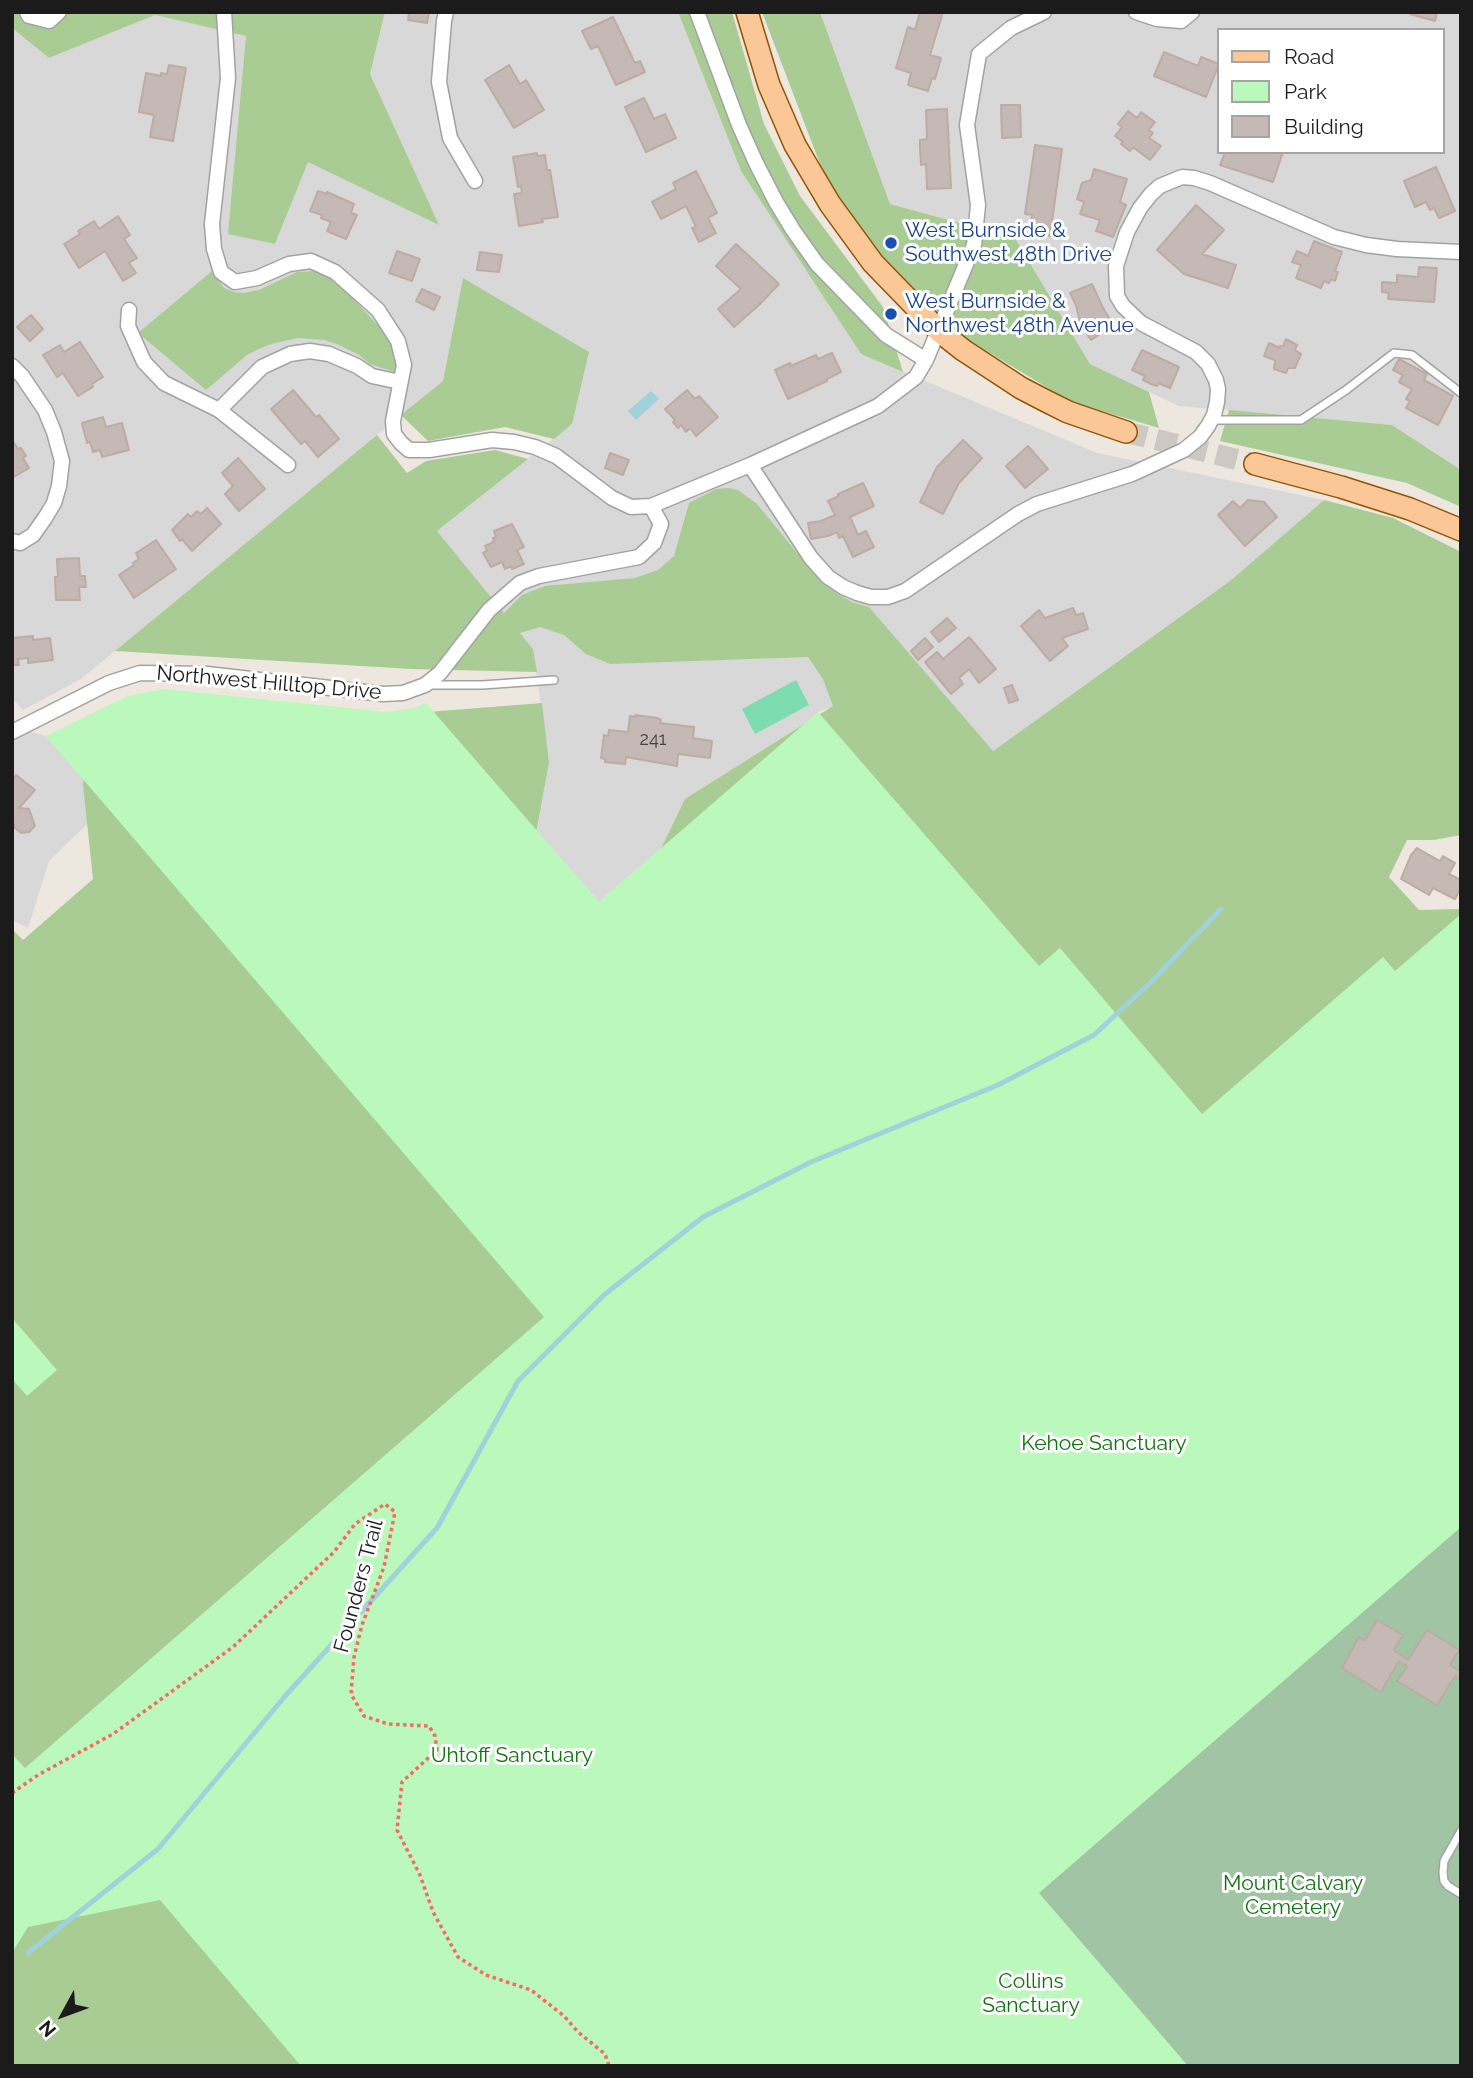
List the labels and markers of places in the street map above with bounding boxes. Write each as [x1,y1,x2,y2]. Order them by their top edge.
place label: West Burnside & Southwest 48th Drive [905,218,1112,268]
marker: West Burnside & Southwest 48th Drive [883,235,899,251]
place label: West Burnside & Northwest 48th Avenue [905,289,1134,339]
marker: West Burnside & Northwest 48th Avenue [883,306,899,322]

